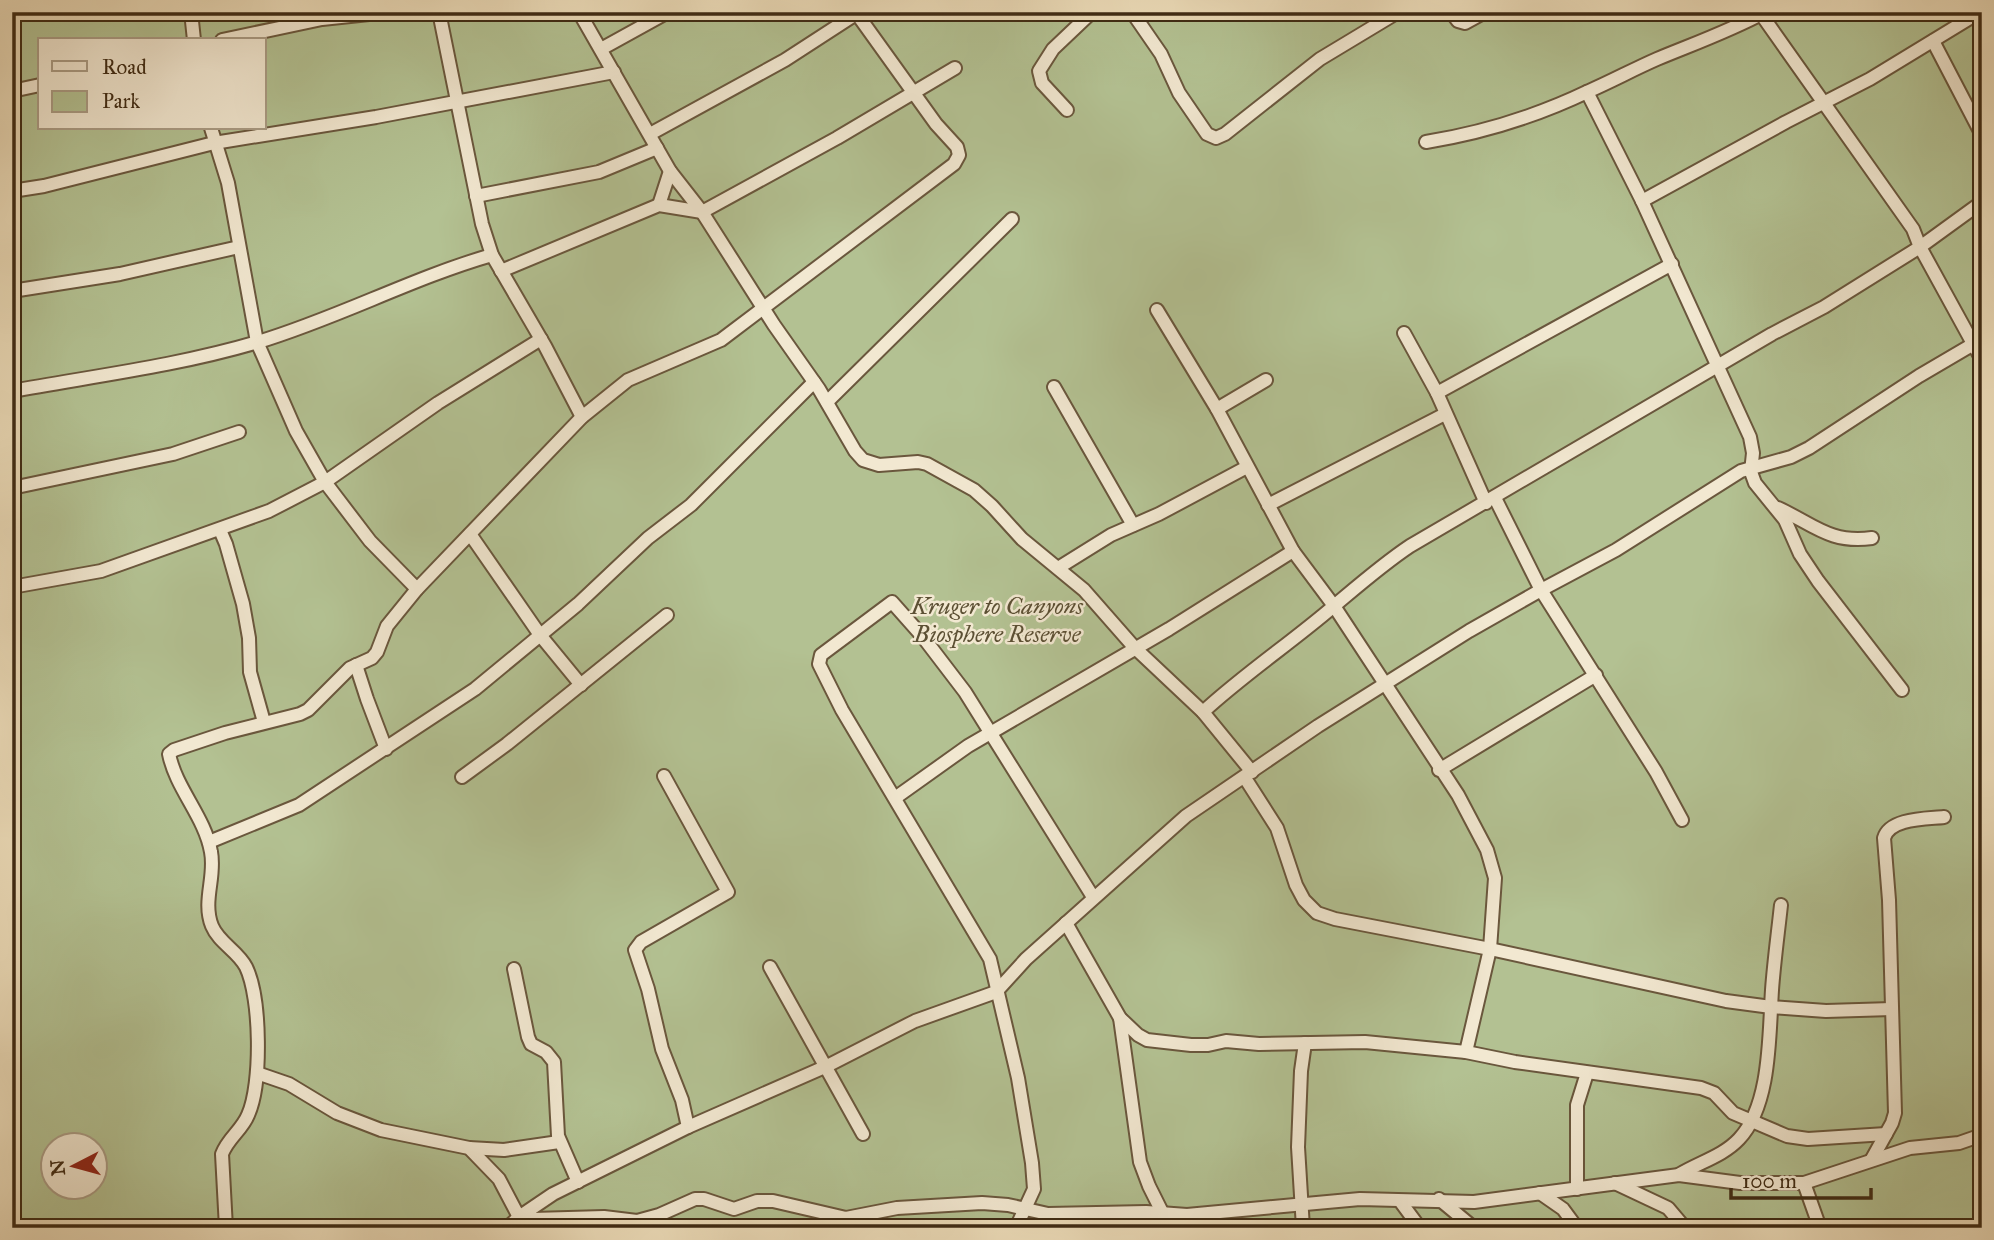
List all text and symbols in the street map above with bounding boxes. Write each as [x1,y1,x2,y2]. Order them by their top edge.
legend [38,38,266,130]
text: Road [102,54,147,80]
text: Park [102,88,140,114]
park label: Kruger to Canyons Biosphere Reserve [910,591,1084,649]
north arrow [38,1132,108,1202]
scale bar [1731,1156,1871,1200]
text: N [45,1159,70,1177]
text: 100 m [1742,1168,1797,1194]

